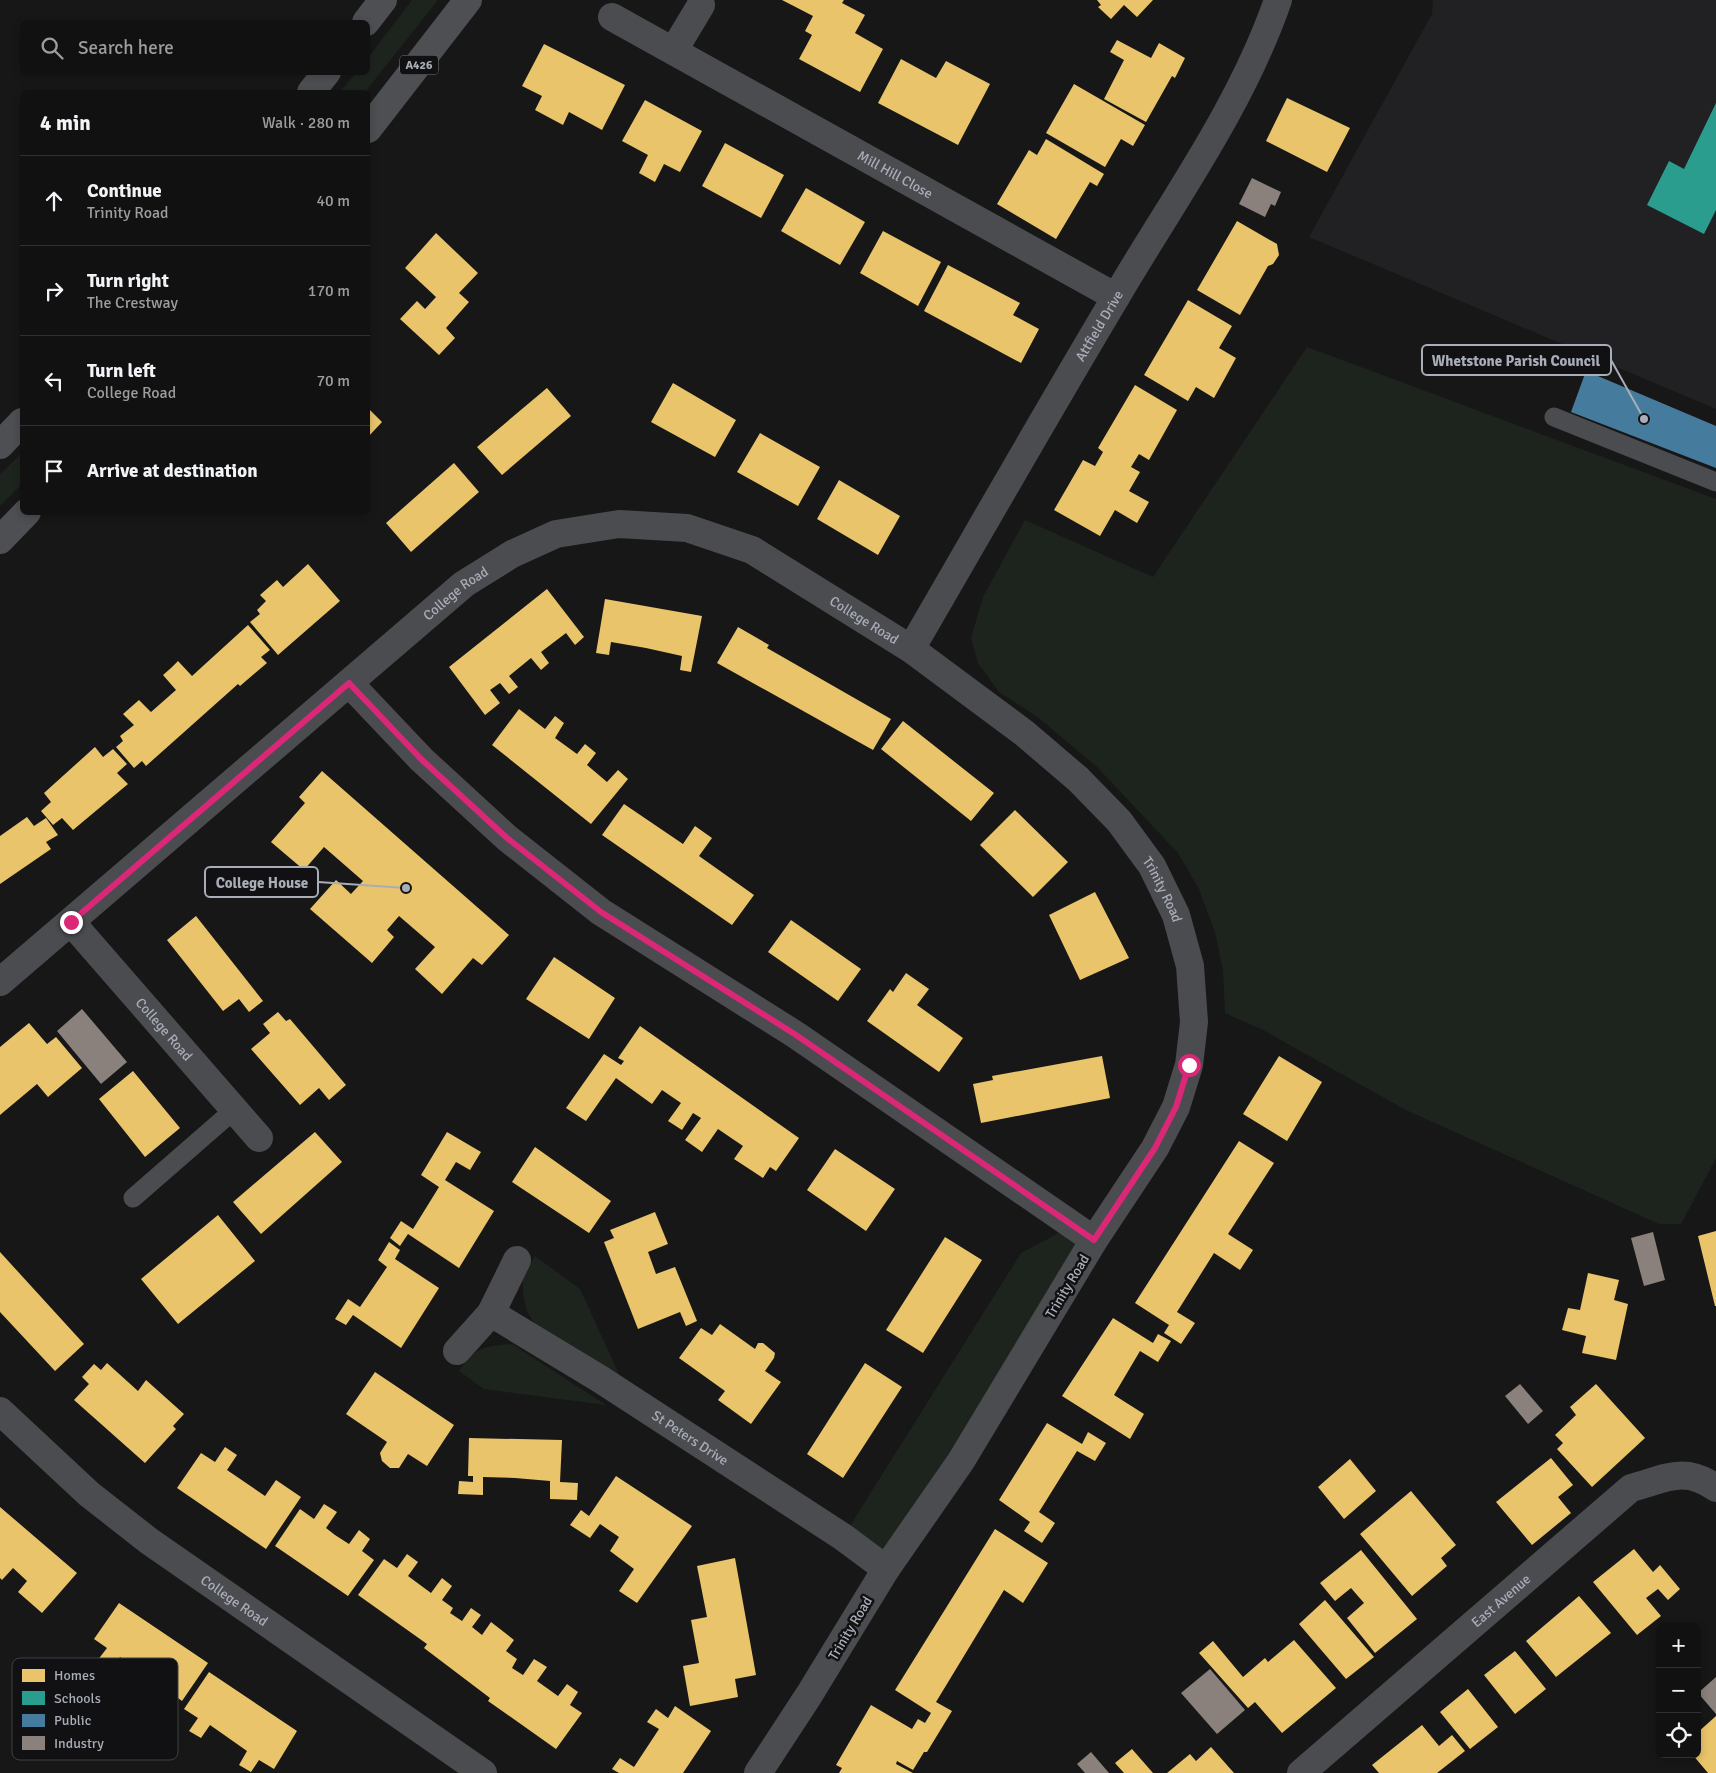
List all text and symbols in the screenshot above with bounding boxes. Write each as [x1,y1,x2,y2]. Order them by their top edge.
search box [20,20,370,75]
icon: search [38,34,66,62]
text: Search here [78,36,174,60]
road number: A426 [400,56,438,74]
text: 4 min [40,110,91,136]
text: Walk · 280 m [262,113,350,133]
street label: Mill Hill Close [854,147,936,203]
text: Continue [87,179,162,203]
icon: ahead [40,187,68,215]
text: 40 m [316,191,350,211]
text: Trinity Road [87,203,169,223]
text: Turn right [87,269,169,293]
icon: right [40,277,68,305]
text: 170 m [308,281,350,301]
street label: Attfield Drive [1072,287,1127,364]
text: The Crestway [87,293,178,313]
callout: Whetstone Parish Council [1422,345,1611,375]
text: Whetstone Parish Council [1432,352,1601,370]
text: Turn left [87,359,156,383]
icon: left [40,367,68,395]
text: 70 m [316,371,350,391]
text: College Road [87,383,176,403]
icon: arrive [40,457,68,485]
text: Arrive at destination [87,459,258,483]
street label: College Road [420,563,491,624]
street label: College Road [826,592,902,648]
street label: Trinity Road [1139,853,1186,924]
callout: College House [205,867,318,897]
text: College House [216,874,308,892]
route end [60,911,83,934]
street label: College Road [132,994,196,1064]
route start [1178,1054,1201,1077]
street label: Trinity Road [1042,1251,1093,1321]
street label: St Peters Drive [648,1407,731,1469]
street label: East Avenue [1468,1571,1534,1631]
street label: College Road [197,1572,271,1630]
street label: Trinity Road [825,1593,876,1663]
map controls [1656,1623,1701,1758]
button: + [1656,1623,1701,1668]
legend [12,1658,178,1760]
text: Homes [54,1667,95,1684]
button: − [1656,1668,1701,1713]
text: Schools [54,1690,101,1707]
text: Public [54,1712,92,1729]
button: locate [1656,1713,1701,1758]
text: Industry [54,1735,104,1752]

